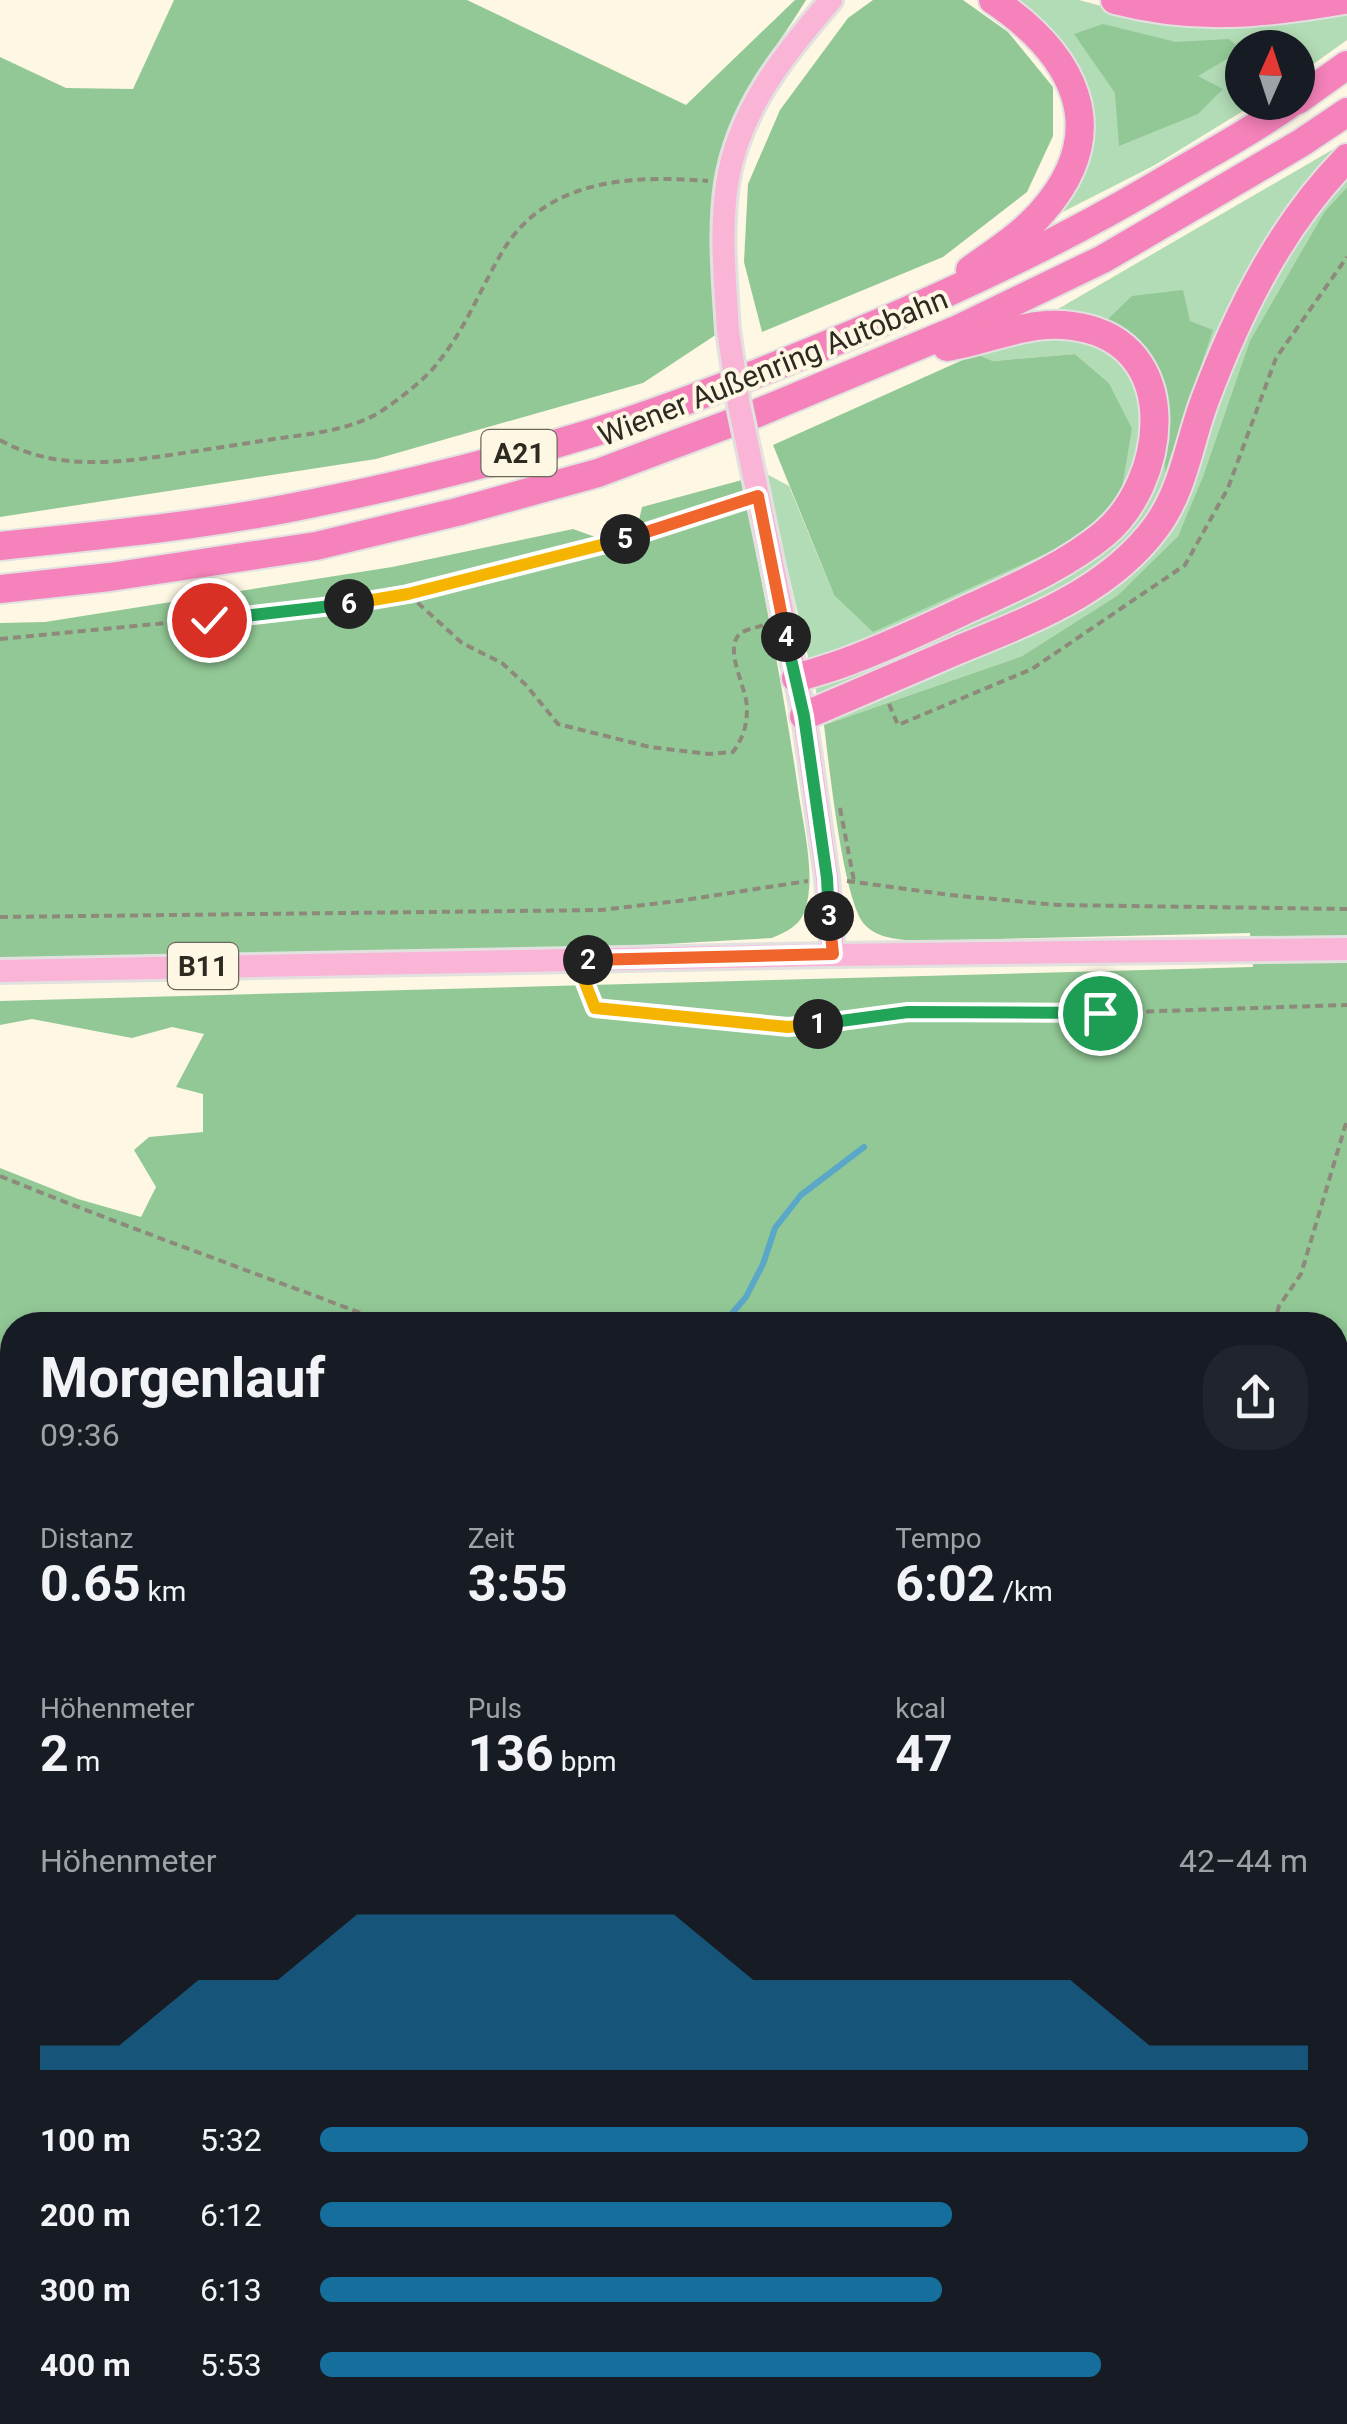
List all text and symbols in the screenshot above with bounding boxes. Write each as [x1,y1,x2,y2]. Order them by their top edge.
north arrow [1225,30,1315,120]
map controls [1225,30,1315,120]
street label: Wiener Außenring Autobahn [593,281,953,453]
road number: A21 [482,430,556,476]
pin: 5 [600,514,650,564]
text: 5 [617,522,633,555]
pin [167,578,252,663]
pin: 6 [324,579,374,629]
text: 6 [341,587,357,620]
icon: check [182,593,237,648]
pin: 4 [761,612,811,662]
text: 4 [778,620,794,653]
pin: 3 [804,891,854,941]
text: 3 [821,899,837,932]
pin: 2 [563,935,613,985]
road number: B11 [168,943,238,989]
text: 2 [580,943,596,976]
pin [1058,971,1143,1056]
icon: arrive [1073,986,1128,1041]
pin: 1 [793,999,843,1049]
text: 1 [810,1007,826,1040]
button: share [1203,1345,1308,1450]
text: Morgenlauf [40,1346,325,1410]
text: 09:36 [40,1416,120,1454]
text: Distanz [40,1522,133,1555]
text: Zeit [468,1522,515,1555]
text: Tempo [895,1522,982,1555]
text: 0.65 [40,1555,141,1613]
text: 3:55 [468,1555,568,1613]
text: 6:02 [895,1555,995,1613]
text: km [141,1575,186,1608]
text: /km [995,1575,1053,1608]
text: Höhenmeter [40,1692,195,1725]
text: Puls [468,1692,522,1725]
text: kcal [895,1692,946,1725]
text: 2 [40,1725,69,1783]
text: 136 [468,1725,554,1783]
text: 47 [895,1725,953,1783]
text: m [69,1745,100,1778]
text: bpm [554,1745,617,1778]
text: Höhenmeter [40,1842,217,1880]
text: 42–44 m [1179,1842,1308,1880]
text: 100 m [40,2121,131,2159]
text: 5:32 [200,2121,262,2159]
text: 200 m [40,2196,131,2234]
text: 6:12 [200,2196,262,2234]
text: 300 m [40,2271,131,2309]
text: 6:13 [200,2271,262,2309]
text: 400 m [40,2346,131,2384]
text: 5:53 [200,2346,262,2384]

